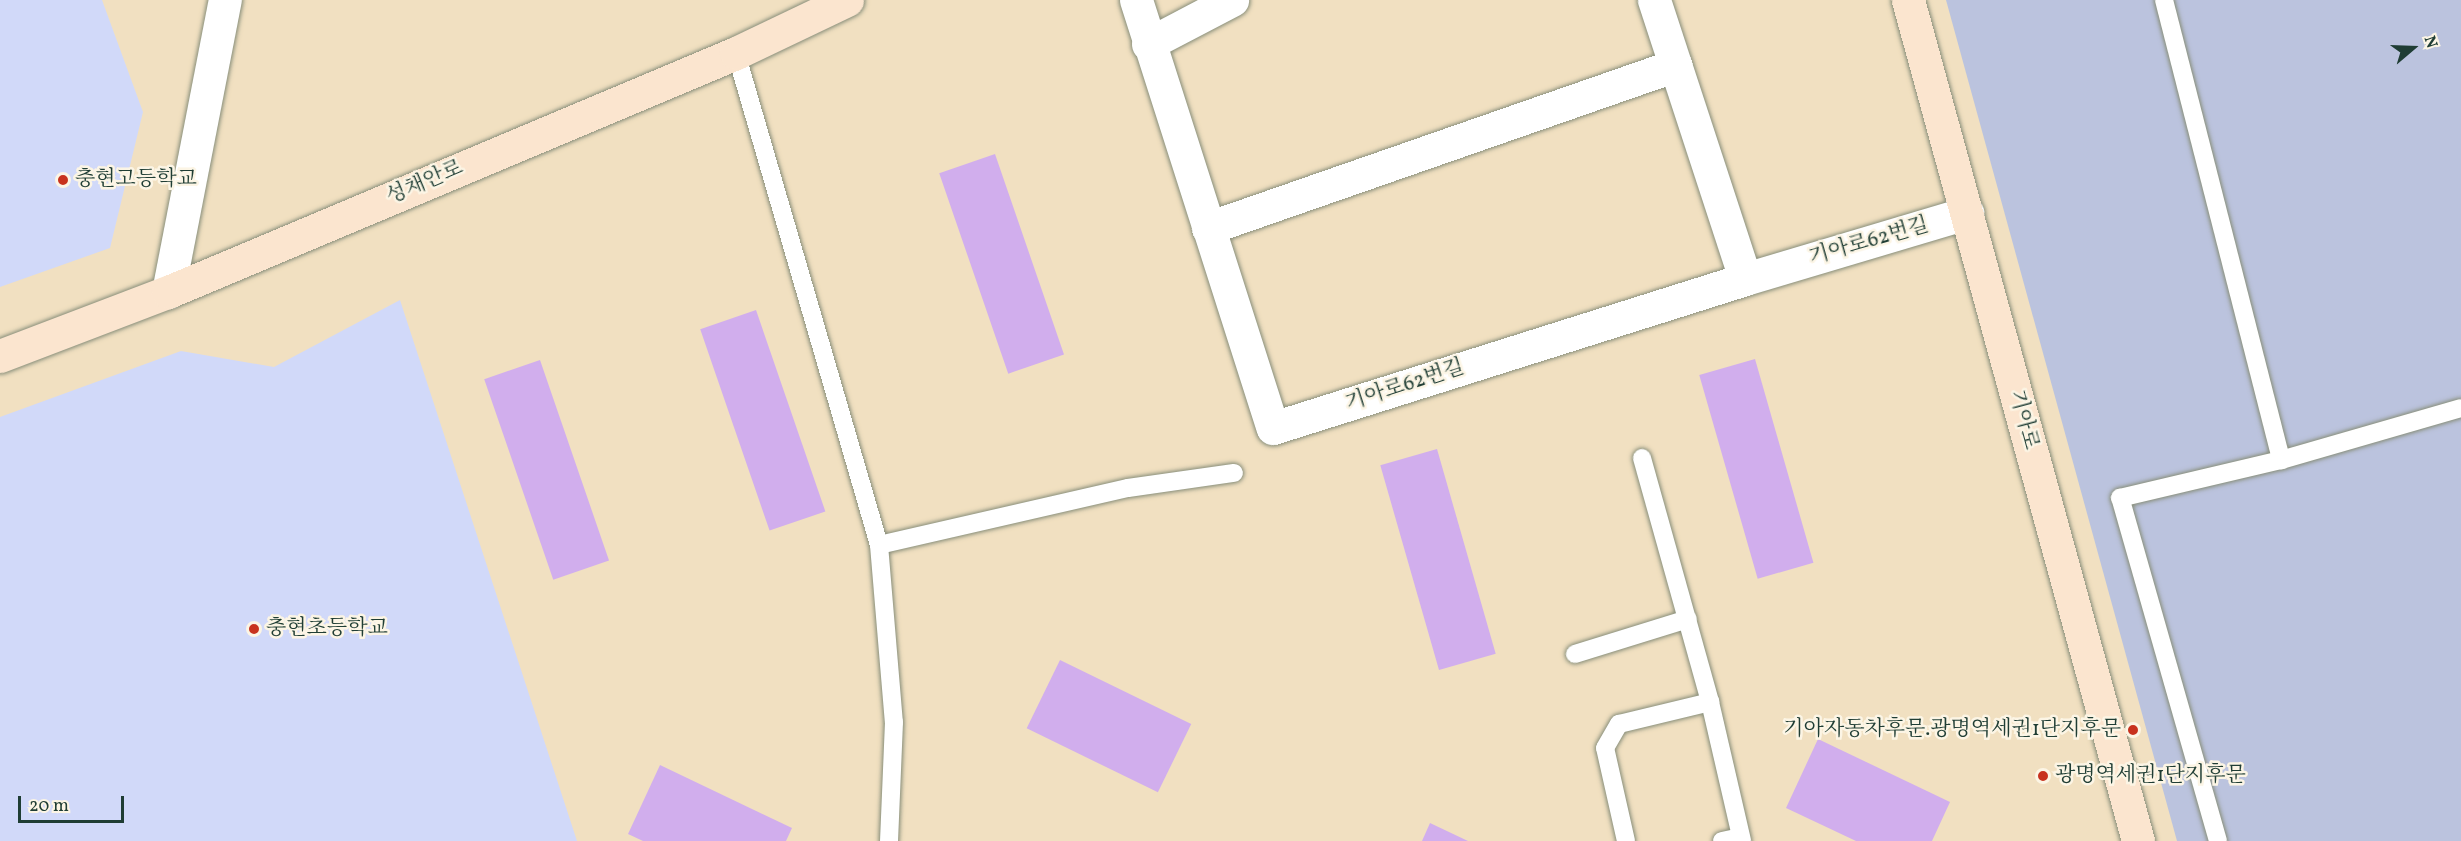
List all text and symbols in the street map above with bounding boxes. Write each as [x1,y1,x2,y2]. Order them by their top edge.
north arrow [2383,18,2443,78]
text: N [2418,33,2442,51]
street label: 성채안로 [383,156,467,210]
place label: 충현고등학교 [75,167,197,193]
marker: 충현고등학교 [56,173,70,187]
street label: 기아로62번길 [1806,213,1932,271]
street label: 기아로62번길 [1342,355,1468,417]
street label: 기아로 [2003,387,2043,453]
place label: 충현초등학교 [266,616,388,642]
marker: 충현초등학교 [247,622,261,636]
place label: 기아자동차후문.광명역세권1단지후문 [1783,717,2121,743]
marker: 기아자동차후문.광명역세권1단지후문 [2126,723,2140,737]
place label: 광명역세권1단지후문 [2055,763,2246,789]
marker: 광명역세권1단지후문 [2036,769,2050,783]
scale bar [21,784,128,822]
text: 20 m [29,794,69,819]

